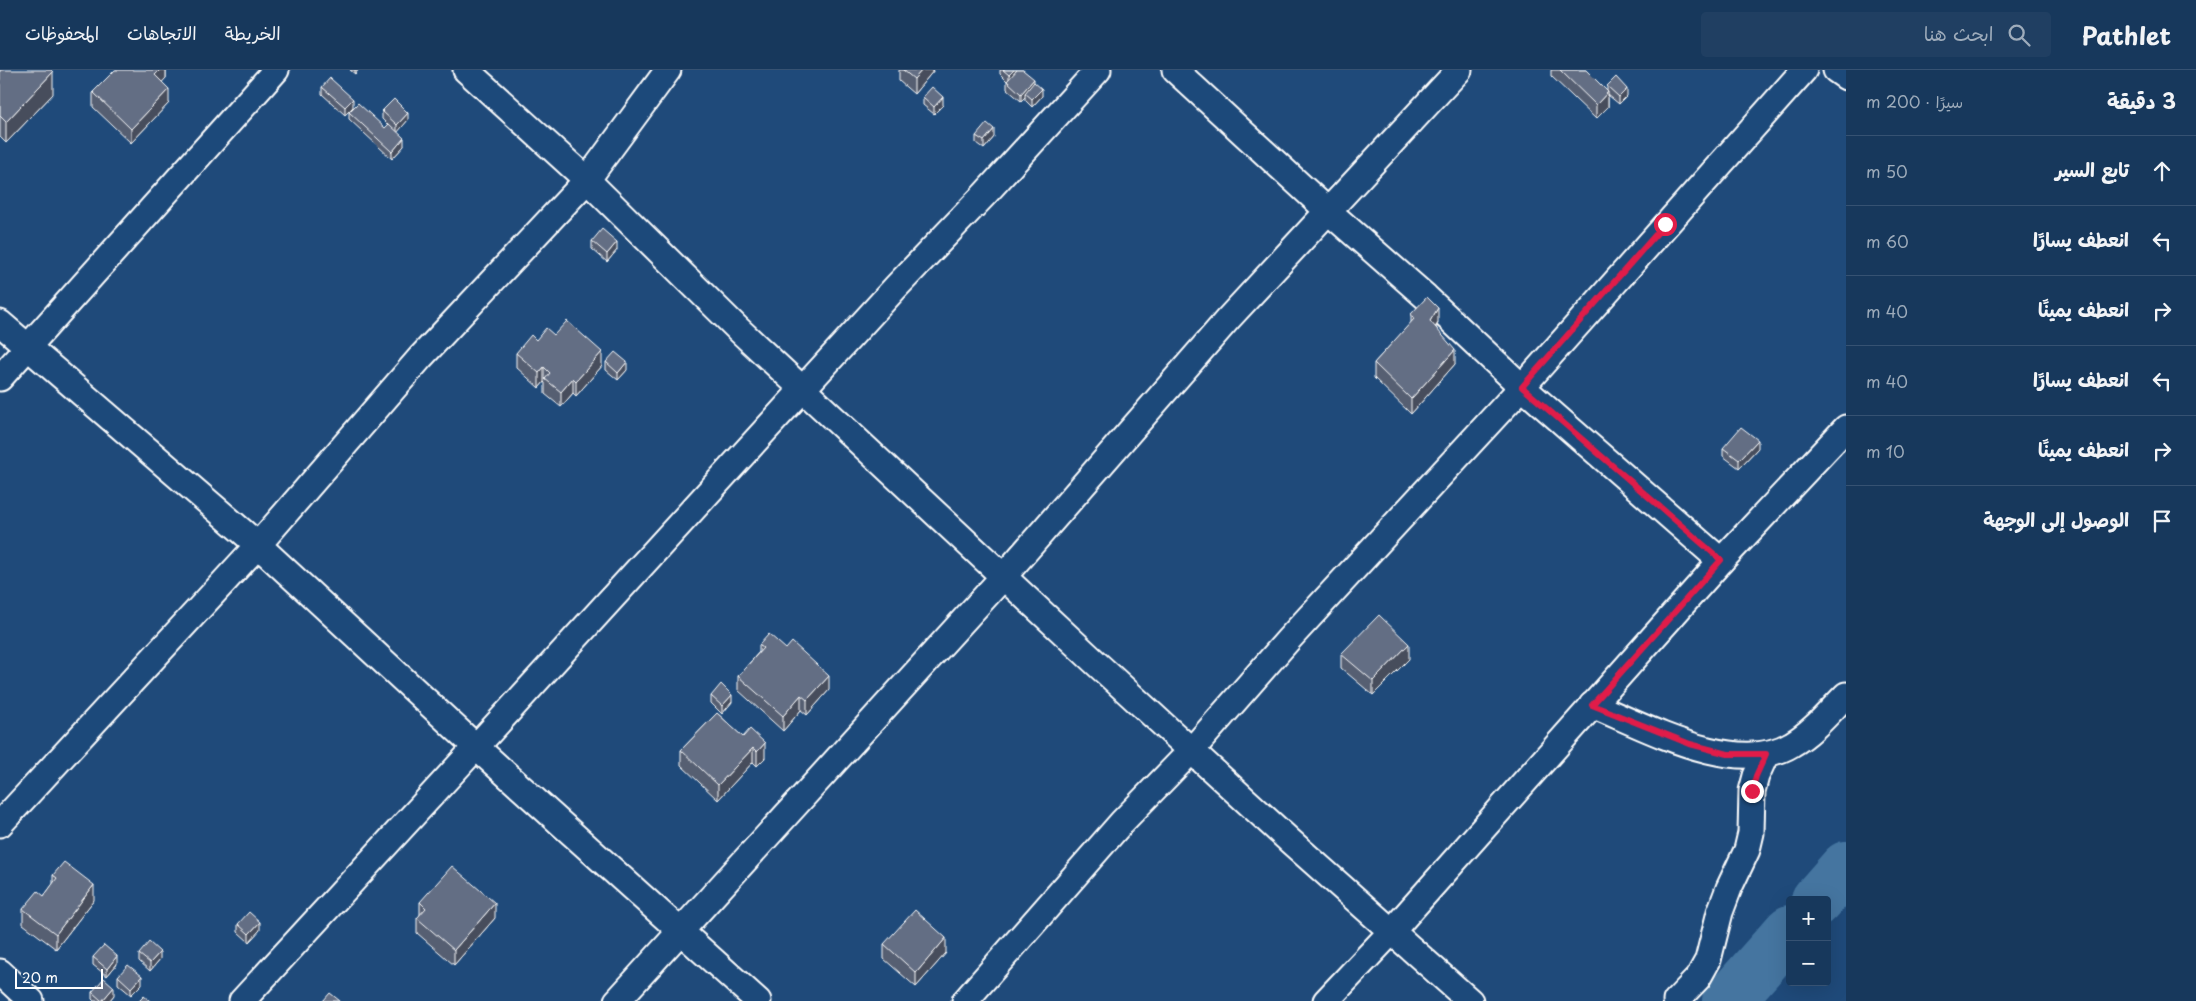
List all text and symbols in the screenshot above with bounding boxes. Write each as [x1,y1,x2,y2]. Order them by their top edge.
search box [1701,12,2051,57]
text: Pathlet [2081,17,2171,53]
text: المحفوظات [25,19,99,46]
text: الاتجاهات [127,19,197,46]
text: الخريطة [225,19,281,46]
text: ابحث هنا [1924,19,1993,47]
icon: search [2005,21,2033,49]
text: 3 دقيقة [2107,84,2176,116]
text: سيرًا · 200 m [1866,89,1963,113]
text: تابع السير [2055,155,2129,183]
icon: ahead [2148,157,2176,185]
text: 50 m [1866,159,1908,183]
route start [1654,213,1677,236]
text: انعطف يسارًا [2033,225,2129,253]
icon: left [2148,227,2176,255]
text: 60 m [1866,229,1909,253]
text: انعطف يمينًا [2038,295,2129,323]
icon: right [2148,297,2176,325]
text: 40 m [1866,299,1908,323]
text: انعطف يسارًا [2033,365,2129,393]
icon: left [2148,367,2176,395]
text: 40 m [1866,369,1908,393]
text: انعطف يمينًا [2038,435,2129,463]
icon: right [2148,437,2176,465]
text: 10 m [1866,439,1905,463]
text: الوصول إلى الوجهة [1983,505,2129,533]
icon: arrive [2148,507,2176,535]
route end [1741,780,1764,803]
map controls [1786,896,1831,986]
button: + [1786,896,1831,941]
button: − [1786,941,1831,986]
scale bar [15,966,102,989]
text: 20 m [22,967,58,988]

